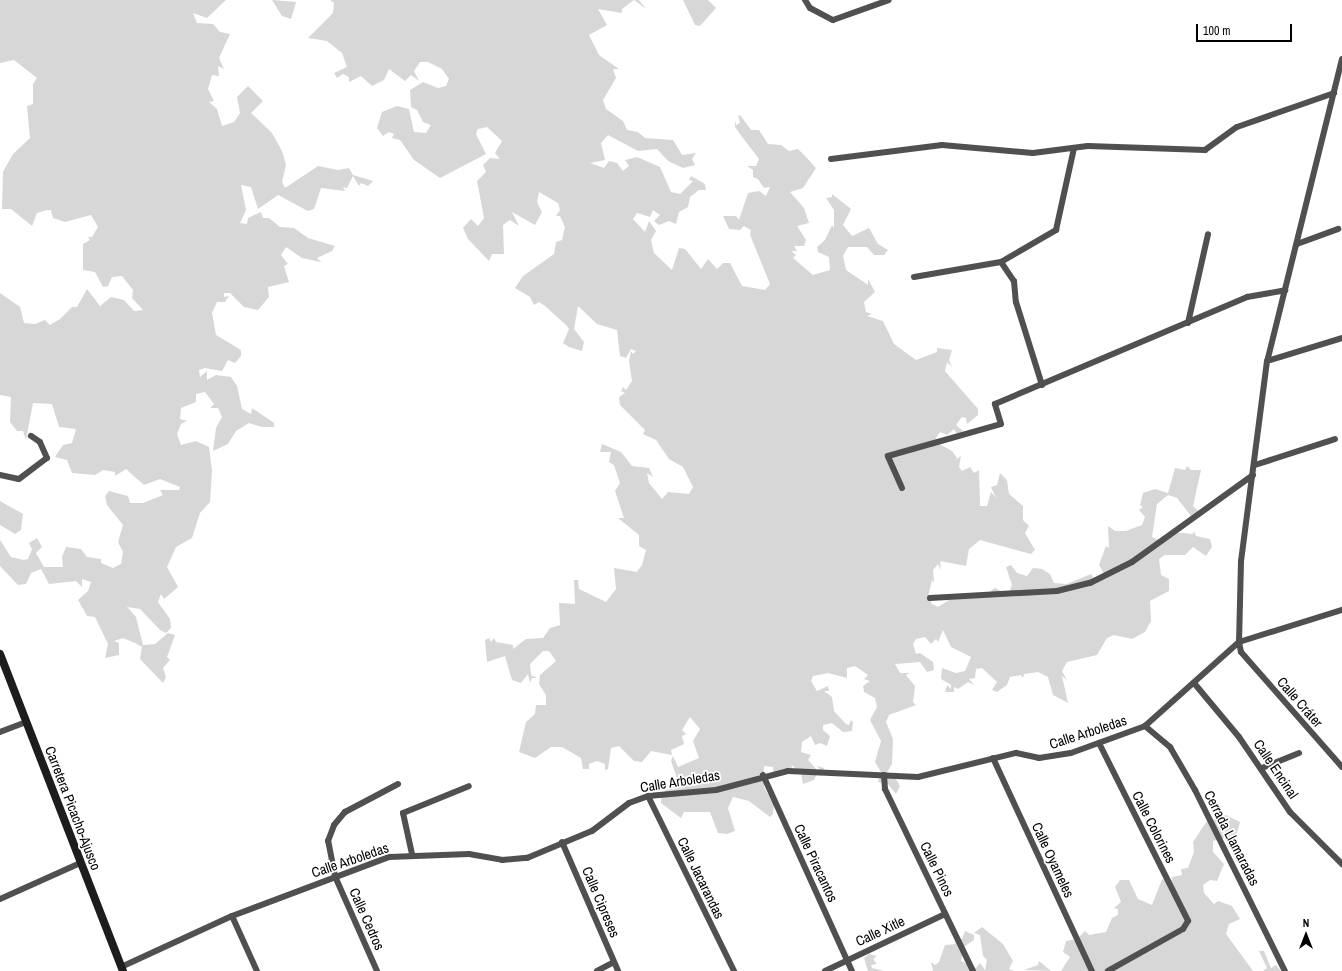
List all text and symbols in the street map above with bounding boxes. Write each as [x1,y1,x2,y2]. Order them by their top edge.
scale bar [1198,16,1294,42]
text: 100 m [1203,23,1230,39]
street label: Calle Cráter [1274,673,1326,731]
street label: Calle Arboledas [1047,711,1129,753]
street label: Calle Encinal [1250,736,1302,802]
street label: Carretera Picacho-Ajusco [42,744,104,872]
street label: Calle Arboledas [639,766,721,796]
street label: Calle Colorines [1129,788,1179,866]
street label: Cerrada Llamaradas [1201,788,1263,888]
street label: Calle Oyameles [1028,820,1078,900]
street label: Calle Piracantos [791,821,841,905]
street label: Calle Jacarandas [674,834,728,922]
street label: Calle Arboledas [309,839,391,881]
street label: Calle Pinos [917,839,957,899]
street label: Calle Cipreses [579,864,623,940]
street label: Calle Cedros [346,885,388,953]
street label: Calle Xitle [853,912,907,950]
north arrow [1286,915,1326,955]
text: N [1303,916,1309,930]

